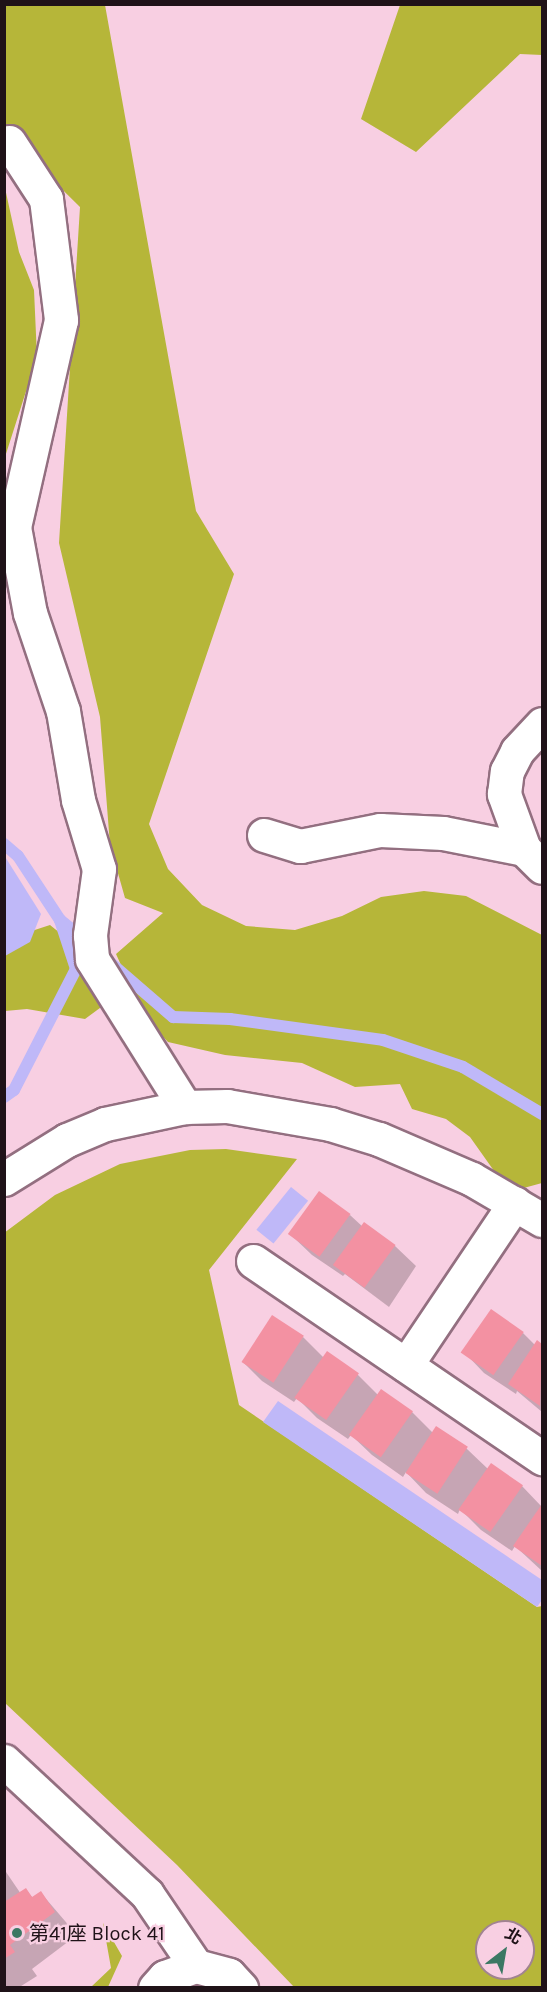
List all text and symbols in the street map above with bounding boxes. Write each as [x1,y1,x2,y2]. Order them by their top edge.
north arrow [475,1920,535,1980]
place label: 第41座 Block 41 [29,1921,165,1945]
text: 北 [502,1924,525,1948]
marker: 第41座 Block 41 [10,1926,24,1940]

